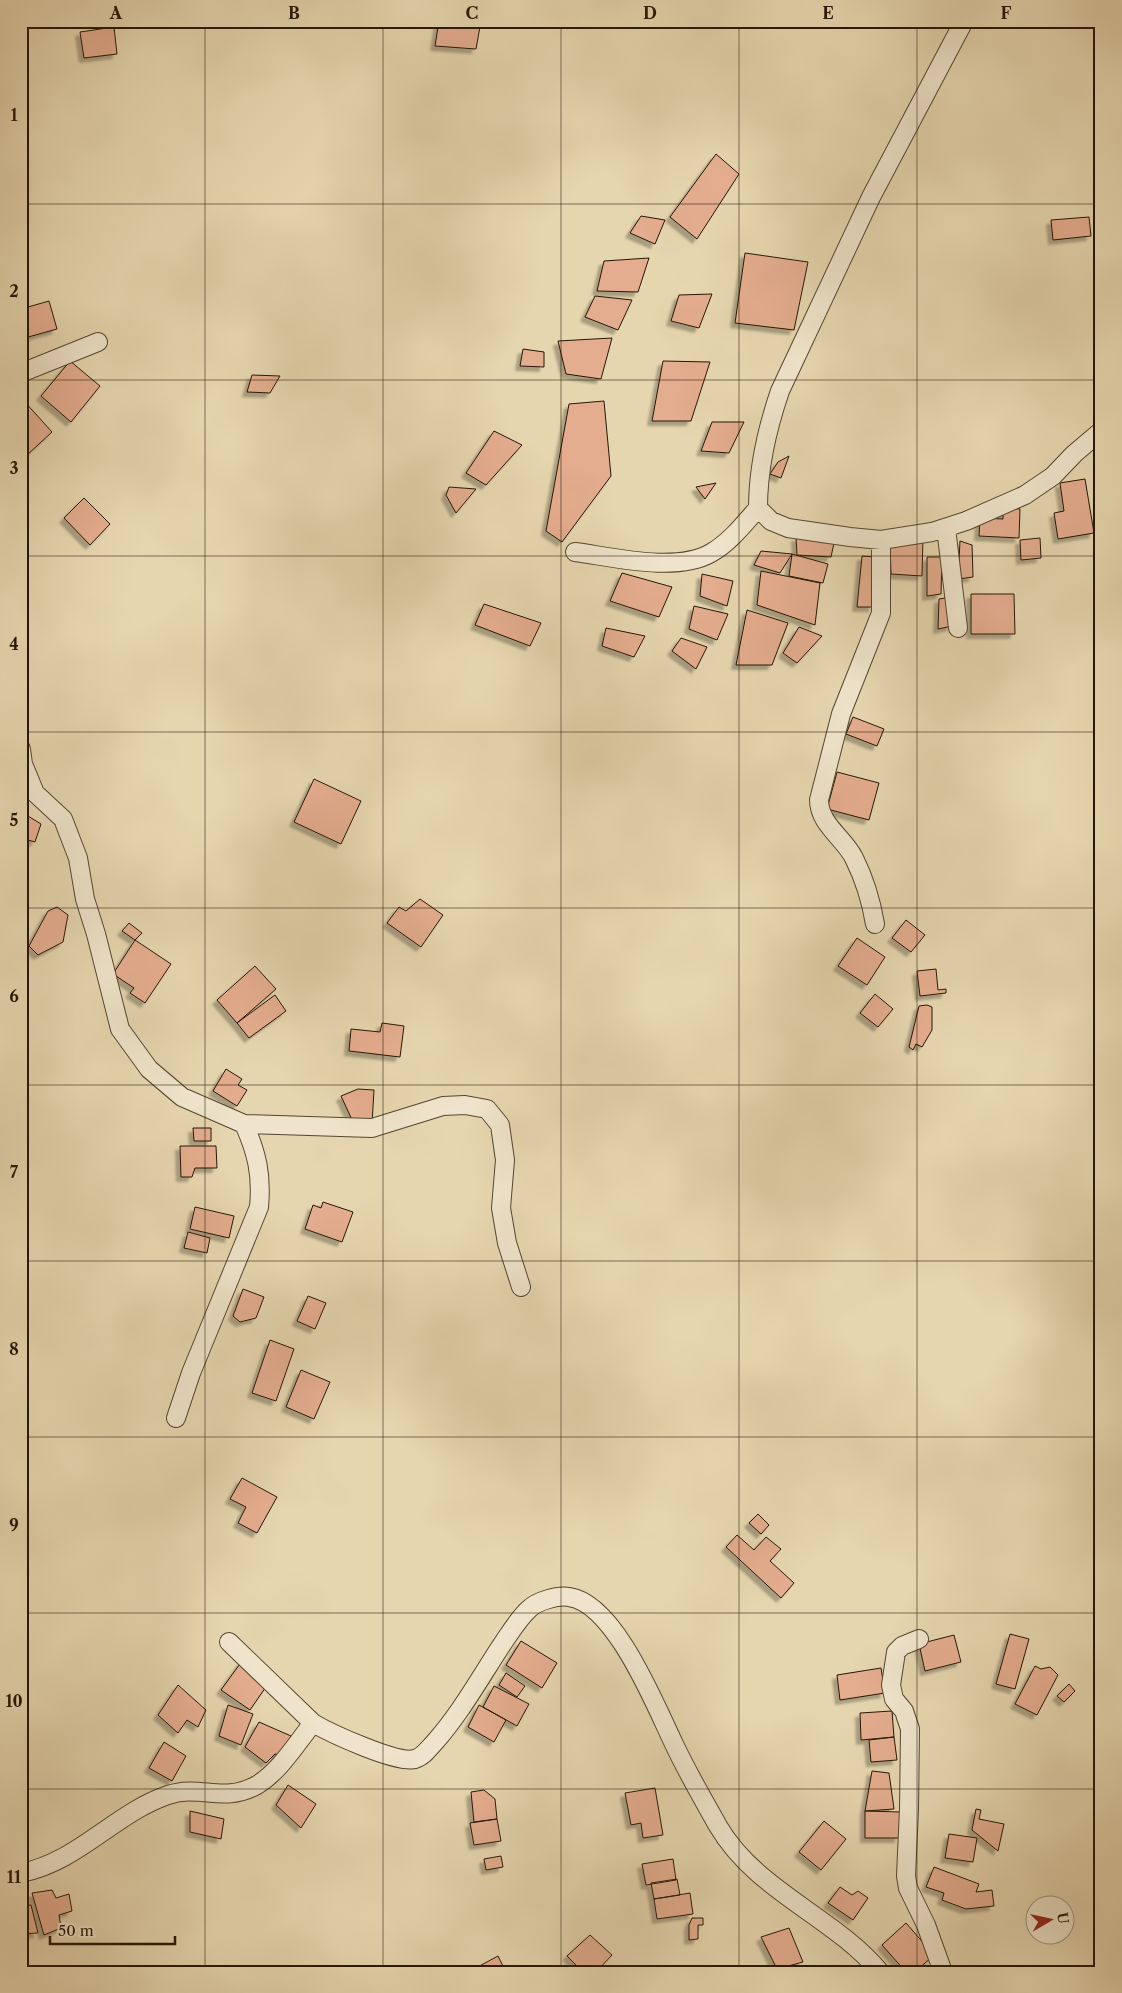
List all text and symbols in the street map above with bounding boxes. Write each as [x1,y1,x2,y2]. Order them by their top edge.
text: A [109,3,123,23]
text: B [288,3,300,23]
text: C [466,3,478,23]
text: D [643,3,657,23]
text: E [822,3,834,23]
text: F [1001,3,1012,23]
text: 1 [10,105,18,125]
text: 2 [9,281,19,301]
text: 3 [9,458,19,478]
text: 4 [9,634,19,654]
text: 5 [10,810,19,830]
text: 6 [9,986,19,1006]
text: 7 [10,1162,19,1182]
text: 8 [9,1339,19,1359]
text: 9 [9,1515,19,1535]
text: 10 [5,1691,23,1711]
text: 11 [7,1867,22,1887]
north arrow [1024,1896,1074,1946]
text: U [1053,1911,1073,1926]
scale bar [50,1913,175,1945]
text: 50 m [58,1921,94,1940]

